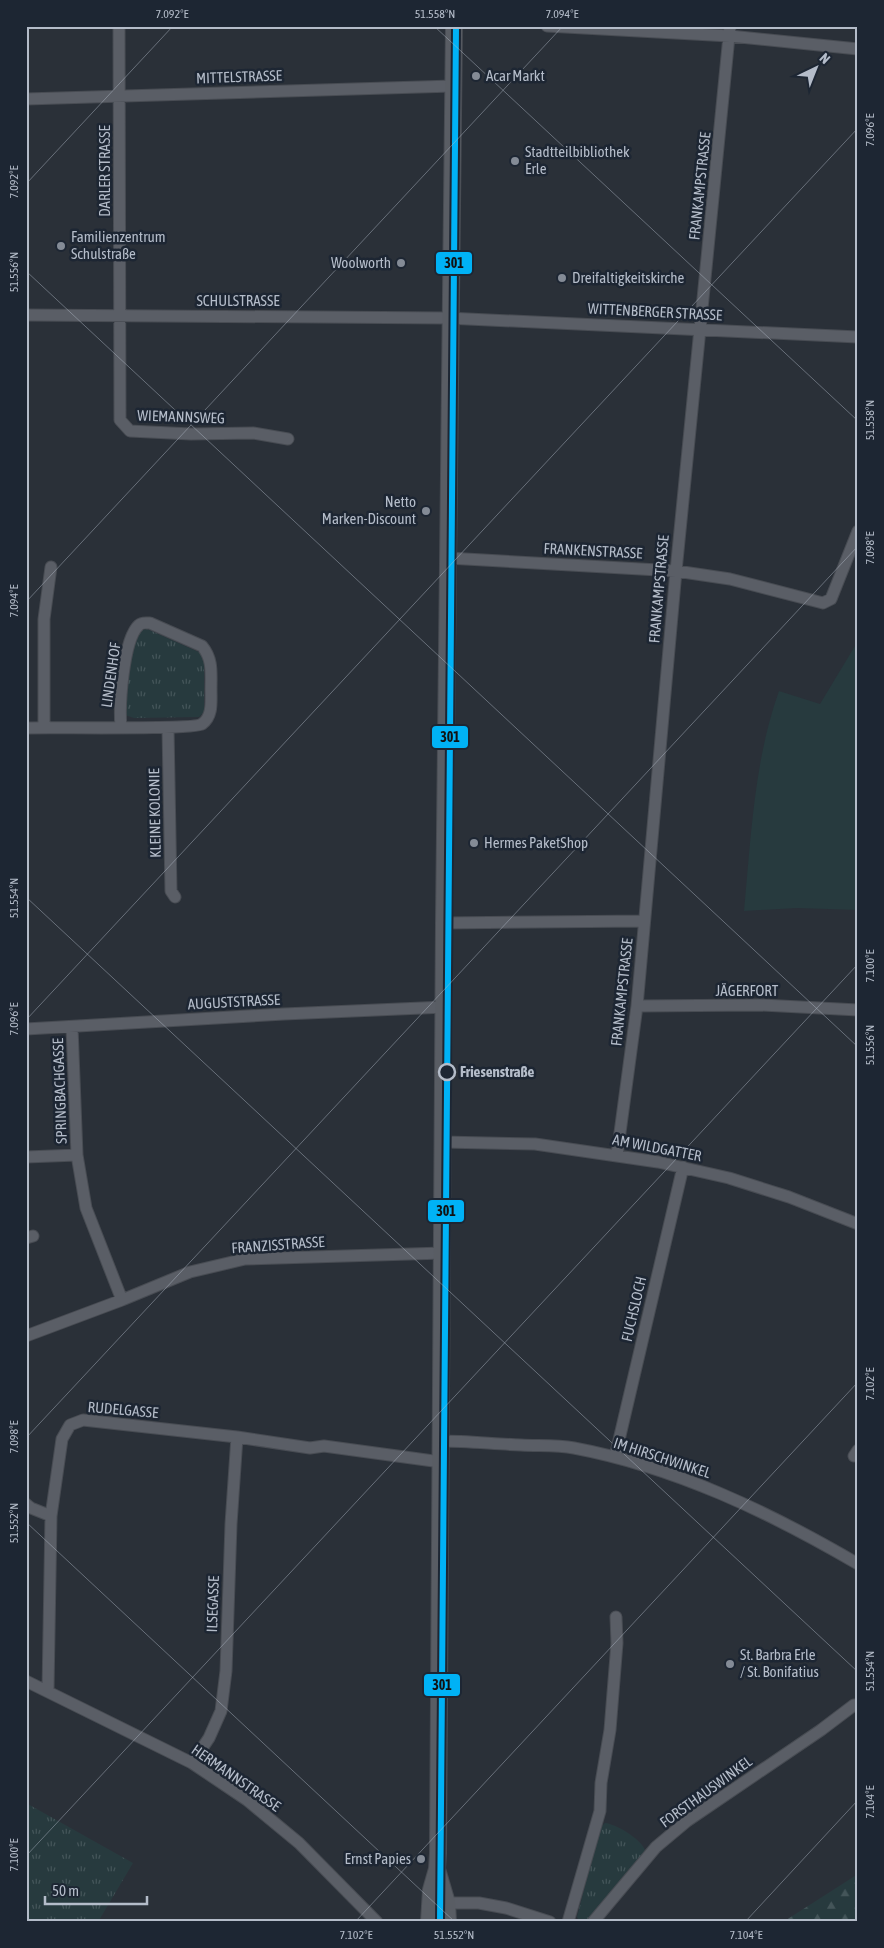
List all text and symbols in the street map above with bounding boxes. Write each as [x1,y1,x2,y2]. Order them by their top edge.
text: 7.092°E [155,7,189,21]
text: 51.558°N [415,7,455,21]
text: 7.094°E [545,7,579,21]
north arrow [792,42,842,92]
text: N [816,50,833,67]
street label: MITTELSTRASSE [196,66,283,86]
place label: Acar Markt [486,67,545,84]
marker: Acar Markt [470,70,482,82]
text: 7.096°E [863,113,877,147]
street label: DARLER STRASSE [96,125,113,217]
street label: FRANKAMPSTRASSE [685,130,714,241]
place label: Stadtteilbibliothek Erle [525,143,630,177]
marker: Stadtteilbibliothek Erle [509,155,521,167]
text: 7.092°E [7,165,21,199]
place label: Familienzentrum Schulstraße [71,228,166,262]
marker: Familienzentrum Schulstraße [55,240,67,252]
line badge: 301 [435,251,473,275]
text: 51.556°N [7,252,21,292]
place label: Woolworth [331,254,391,271]
text: 301 [444,255,464,271]
marker: Woolworth [395,257,407,269]
place label: Dreifaltigkeitskirche [572,269,684,286]
marker: Dreifaltigkeitskirche [556,272,568,284]
street label: SCHULSTRASSE [196,292,280,309]
street label: WITTENBERGER STRASSE [587,299,723,324]
text: 51.558°N [863,400,877,440]
street label: WIEMANNSWEG [137,406,225,427]
place label: Netto Marken-Discount [322,493,416,527]
marker: Netto Marken-Discount [420,505,432,517]
text: 7.098°E [863,531,877,565]
street label: FRANKAMPSTRASSE [645,534,672,644]
street label: FRANKENSTRASSE [543,539,644,562]
text: 7.094°E [7,584,21,618]
street label: LINDENHOF [98,641,123,709]
line badge: 301 [431,725,469,749]
text: 301 [440,729,460,745]
street label: KLEINE KOLONIE [145,767,164,858]
place label: Hermes PaketShop [484,834,588,851]
marker: Hermes PaketShop [468,837,480,849]
text: 51.554°N [7,878,21,918]
street label: FRANKAMPSTRASSE [607,936,636,1047]
text: 7.100°E [863,949,877,983]
street label: JÄGERFORT [716,982,779,999]
street label: AUGUSTSTRASSE [187,991,281,1012]
text: 7.096°E [7,1002,21,1036]
text: 51.556°N [863,1025,877,1065]
street label: SPRINGBACHGASSE [49,1037,70,1144]
marker: Friesenstraße [438,1063,456,1081]
place label: Friesenstraße [460,1063,535,1080]
street label: AM WILDGATTER [611,1131,703,1165]
line badge: 301 [427,1199,465,1223]
text: 301 [436,1203,456,1219]
street label: FRANZISSTRASSE [231,1233,326,1256]
street label: FUCHSLOCH [618,1275,649,1343]
text: 7.102°E [863,1367,877,1401]
street label: RUDELGASSE [87,1398,160,1421]
text: 7.098°E [7,1420,21,1454]
street label: IM HIRSCHWINKEL [612,1434,713,1481]
text: 51.552°N [7,1503,21,1543]
street label: ILSEGASSE [203,1575,222,1633]
place label: St. Barbra Erle / St. Bonifatius [740,1646,819,1680]
text: 51.554°N [863,1651,877,1691]
marker: St. Barbra Erle / St. Bonifatius [724,1658,736,1670]
line badge: 301 [423,1673,461,1697]
text: 301 [432,1677,452,1693]
street label: HERMANNSTRASSE [189,1741,284,1815]
street label: FORSTHAUSWINKEL [656,1752,755,1831]
text: 7.104°E [863,1785,877,1819]
text: 7.100°E [7,1838,21,1872]
place label: Ernst Papies [345,1850,411,1867]
marker: Ernst Papies [415,1853,427,1865]
scale bar [45,1873,148,1905]
text: 50 m [52,1882,79,1899]
text: 7.102°E [339,1928,373,1942]
text: 51.552°N [434,1928,474,1942]
text: 7.104°E [729,1928,763,1942]

